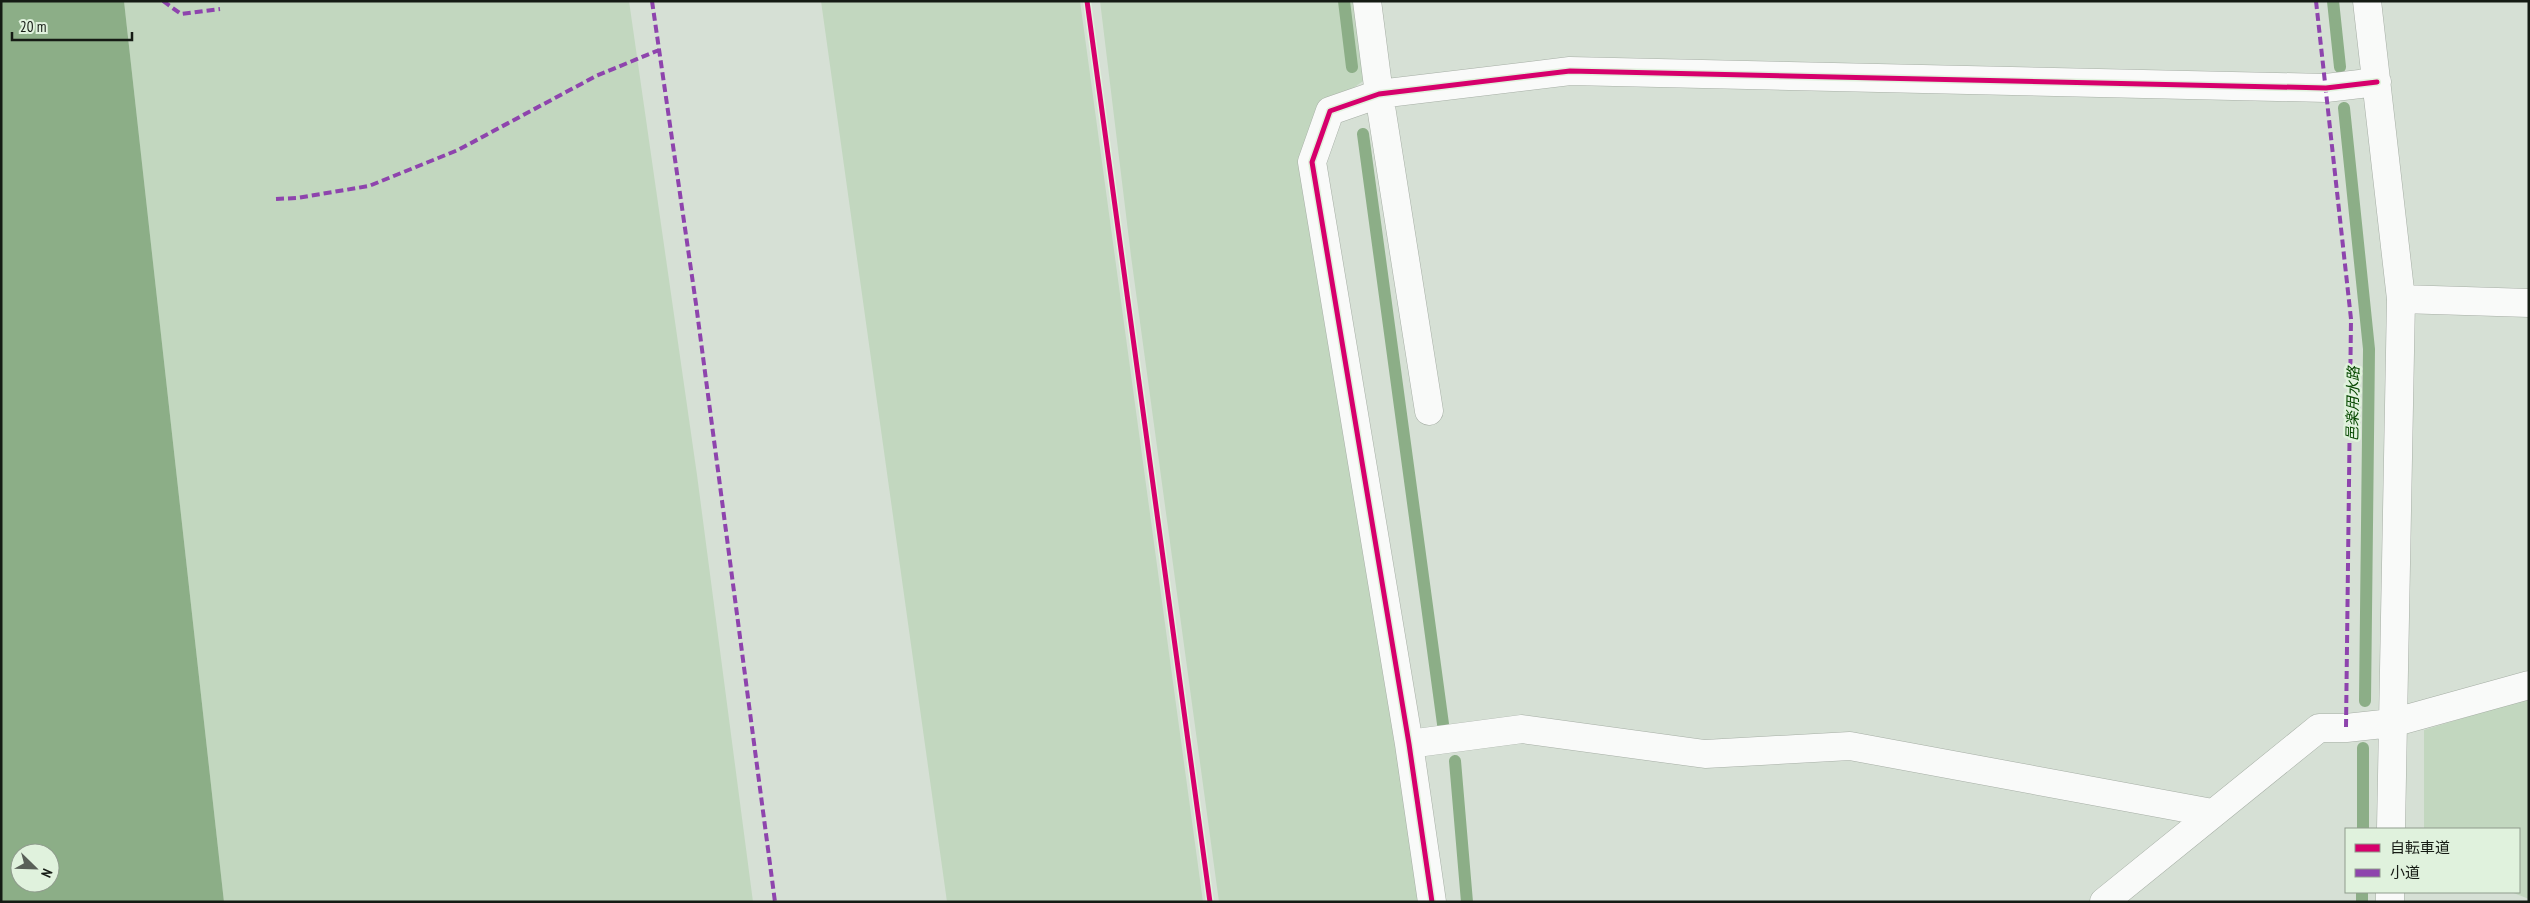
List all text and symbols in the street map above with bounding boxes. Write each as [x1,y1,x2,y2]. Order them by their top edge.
scale bar [12,10,132,42]
text: 20 m [20,17,46,36]
water label: 邑楽用水路 [2342,364,2363,442]
legend [2345,828,2520,893]
text: 自転車道 [2390,838,2450,857]
north arrow [10,843,60,893]
text: 小道 [2390,863,2420,882]
text: N [37,866,57,880]

